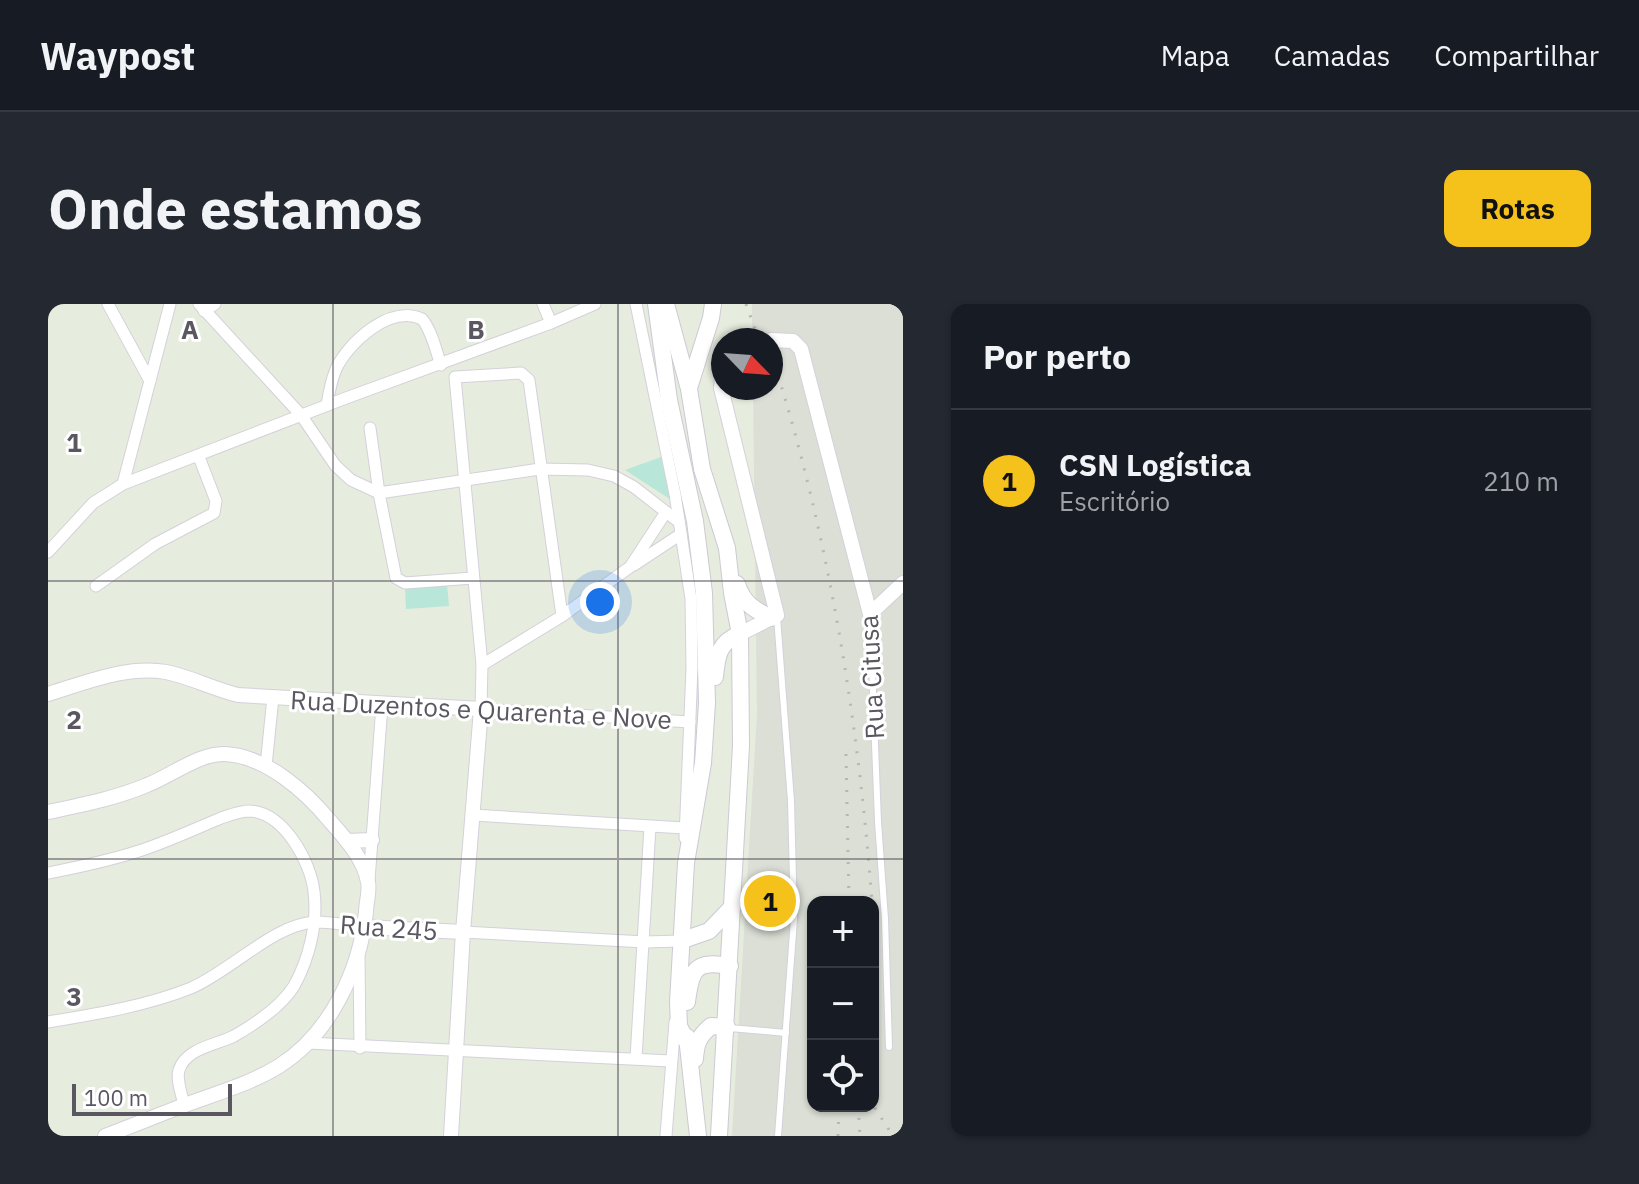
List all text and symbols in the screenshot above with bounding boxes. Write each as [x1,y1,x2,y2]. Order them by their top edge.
text: Waypost [40,31,195,80]
text: Mapa [1161,37,1230,74]
text: Camadas [1274,37,1390,74]
text: Compartilhar [1434,37,1599,74]
button: Rotas [1444,170,1591,247]
text: Onde estamos [48,172,423,244]
text: A [181,312,199,346]
text: B [467,312,485,346]
north arrow [711,328,783,400]
text: Por perto [983,334,1131,378]
text: 1 [66,425,82,459]
text: CSN Logística [1059,445,1251,484]
text: 1 [1001,464,1017,498]
text: 210 m [1483,464,1559,498]
text: Escritório [1059,484,1170,518]
your location [580,582,620,622]
street label: Rua Citusa [851,614,891,740]
street label: Rua Duzentos e Quarenta e Nove [289,682,673,736]
text: 2 [66,702,82,736]
pin: 1 [744,871,796,931]
map controls [807,896,879,1112]
button: + [807,896,879,968]
street label: Rua 245 [339,907,439,947]
button: − [807,968,879,1040]
text: 3 [66,979,82,1013]
button: locate [807,1040,879,1112]
scale bar [72,1080,232,1116]
text: 100 m [84,1083,148,1112]

